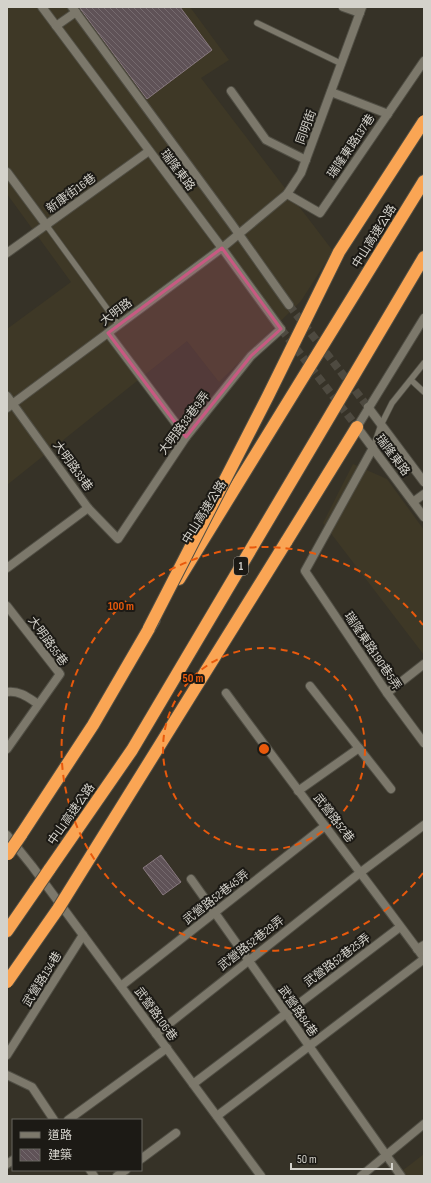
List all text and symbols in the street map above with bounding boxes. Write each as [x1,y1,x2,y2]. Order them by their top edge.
street label: 同明街 [293,108,320,147]
street label: 瑞隆東路137巷 [324,111,378,181]
street label: 瑞隆東路 [157,147,198,194]
street label: 新康街16巷 [44,170,99,216]
street label: 中山高速公路 [349,202,400,271]
street label: 大明路 [97,296,135,329]
street label: 大明路33巷9弄 [156,389,213,458]
street label: 瑞隆東路 [372,432,413,479]
street label: 大明路33巷 [49,438,96,494]
street label: 中山高速公路 [179,478,230,547]
road number: 1 [234,557,248,575]
text: 100 m [108,599,134,614]
street label: 瑞隆東路190巷5弄 [341,609,404,693]
street label: 大明路55巷 [25,614,71,669]
text: 50 m [183,671,203,686]
centre of rings [257,742,271,756]
street label: 中山高速公路 [45,780,98,848]
street label: 武營路52巷 [310,791,357,846]
street label: 武營路52巷45弄 [180,867,252,928]
street label: 武營路52巷29弄 [215,913,287,974]
street label: 武營路52巷25弄 [301,930,374,990]
street label: 武營路134巷 [20,949,65,1010]
street label: 武營路84巷 [275,983,321,1040]
street label: 武營路106巷 [131,984,180,1044]
legend [12,1119,142,1171]
text: 道路 [48,1128,72,1143]
scale bar [291,1145,392,1171]
text: 建築 [48,1148,72,1163]
text: 50 m [297,1152,317,1167]

